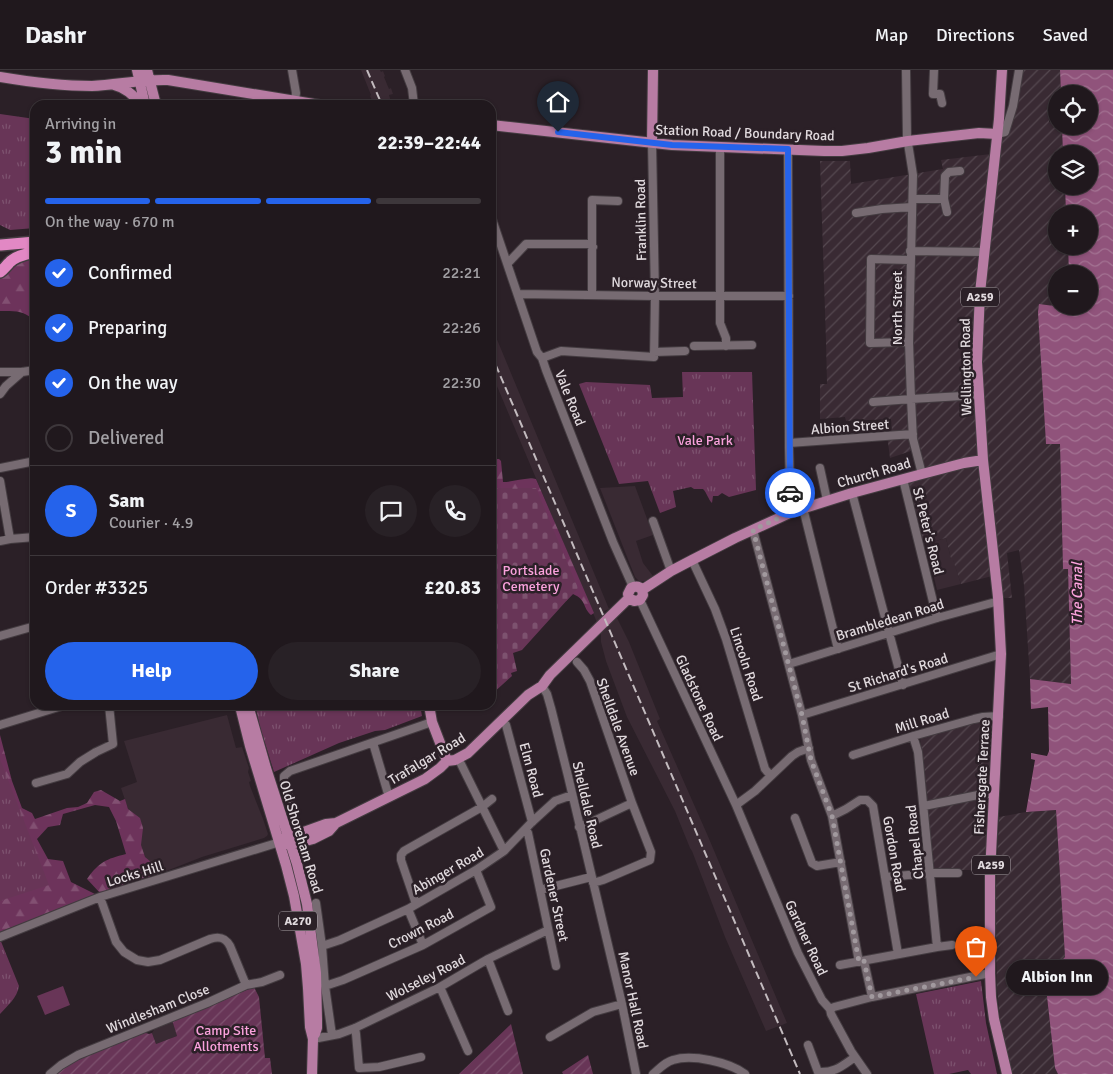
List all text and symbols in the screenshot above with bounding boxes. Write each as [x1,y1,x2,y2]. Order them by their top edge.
text: Dashr [25,20,86,50]
text: Map [875,24,908,46]
text: Directions [936,24,1015,46]
text: Saved [1043,24,1088,46]
pin [537,81,579,132]
map controls [1048,85,1098,315]
button: locate [1048,85,1098,135]
icon: home [544,88,572,116]
text: Arriving in [45,114,116,134]
street label: Station Road / Boundary Road [655,121,835,145]
text: 22:39–22:44 [377,131,481,155]
text: 3 min [45,133,122,172]
button: layers [1048,145,1098,195]
street label: Franklin Road [632,179,650,261]
button: + [1048,205,1098,255]
text: On the way · 670 m [45,212,175,232]
icon: check [45,259,73,287]
text: Confirmed [88,261,172,285]
text: 22:21 [442,263,481,283]
button: − [1048,265,1098,315]
street label: North Street [889,271,906,345]
street label: Norway Street [611,274,697,292]
road number: A259 [961,288,999,306]
icon: check [45,314,73,342]
text: Preparing [88,316,167,340]
text: 22:26 [442,318,481,338]
street label: Wellington Road [957,318,975,416]
street label: Vale Road [551,368,589,428]
icon: check [45,369,73,397]
text: On the way [88,371,178,395]
text: 22:30 [442,373,481,393]
street label: Albion Street [810,416,890,438]
text: Delivered [88,426,164,450]
park label: Vale Park [677,432,733,449]
street label: Church Road [835,454,913,492]
courier [765,468,815,518]
icon: car [776,479,804,507]
button: chat [365,485,417,537]
button: phone [429,485,481,537]
street label: St Peter's Road [909,486,947,576]
text: Sam [109,489,145,513]
text: S [66,499,76,523]
text: Courier · 4.9 [109,513,193,533]
water label: The Canal [1068,561,1086,626]
park label: Portslade Cemetery [502,562,560,595]
text: Order #3325 [45,576,148,600]
text: £20.83 [424,576,481,600]
street label: Brambledean Road [834,595,946,645]
street label: Lincoln Road [726,625,766,703]
button: Help [45,642,258,700]
button: Share [268,642,481,700]
street label: St Richard's Road [846,650,950,696]
street label: Gladstone Road [672,652,726,744]
street label: Shelldale Avenue [592,676,644,778]
street label: Mill Road [893,705,951,737]
street label: Fishersgate Terrace [970,719,994,835]
street label: Trafalgar Road [385,729,469,789]
street label: Elm Road [516,741,546,799]
street label: Shelldale Road [569,760,605,850]
street label: Old Shoreham Road [276,778,326,896]
street label: Chapel Road [903,804,927,880]
street label: Gordon Road [879,815,909,893]
street label: Abinger Road [409,844,487,898]
street label: Gardener Street [536,847,572,943]
road number: A259 [972,856,1010,874]
street label: Locks Hill [105,857,165,891]
street label: Gardner Road [781,898,831,978]
street label: Crown Road [385,905,457,953]
road number: A270 [279,911,317,930]
pin [955,926,997,977]
icon: bag [962,933,990,961]
street label: Manor Hall Road [614,950,652,1050]
street label: Wolseley Road [384,951,468,1005]
callout: Albion Inn [1006,960,1108,994]
text: Albion Inn [1021,967,1093,987]
street label: Windlesham Close [104,981,212,1037]
park label: Camp Site Allotments [193,1022,259,1055]

